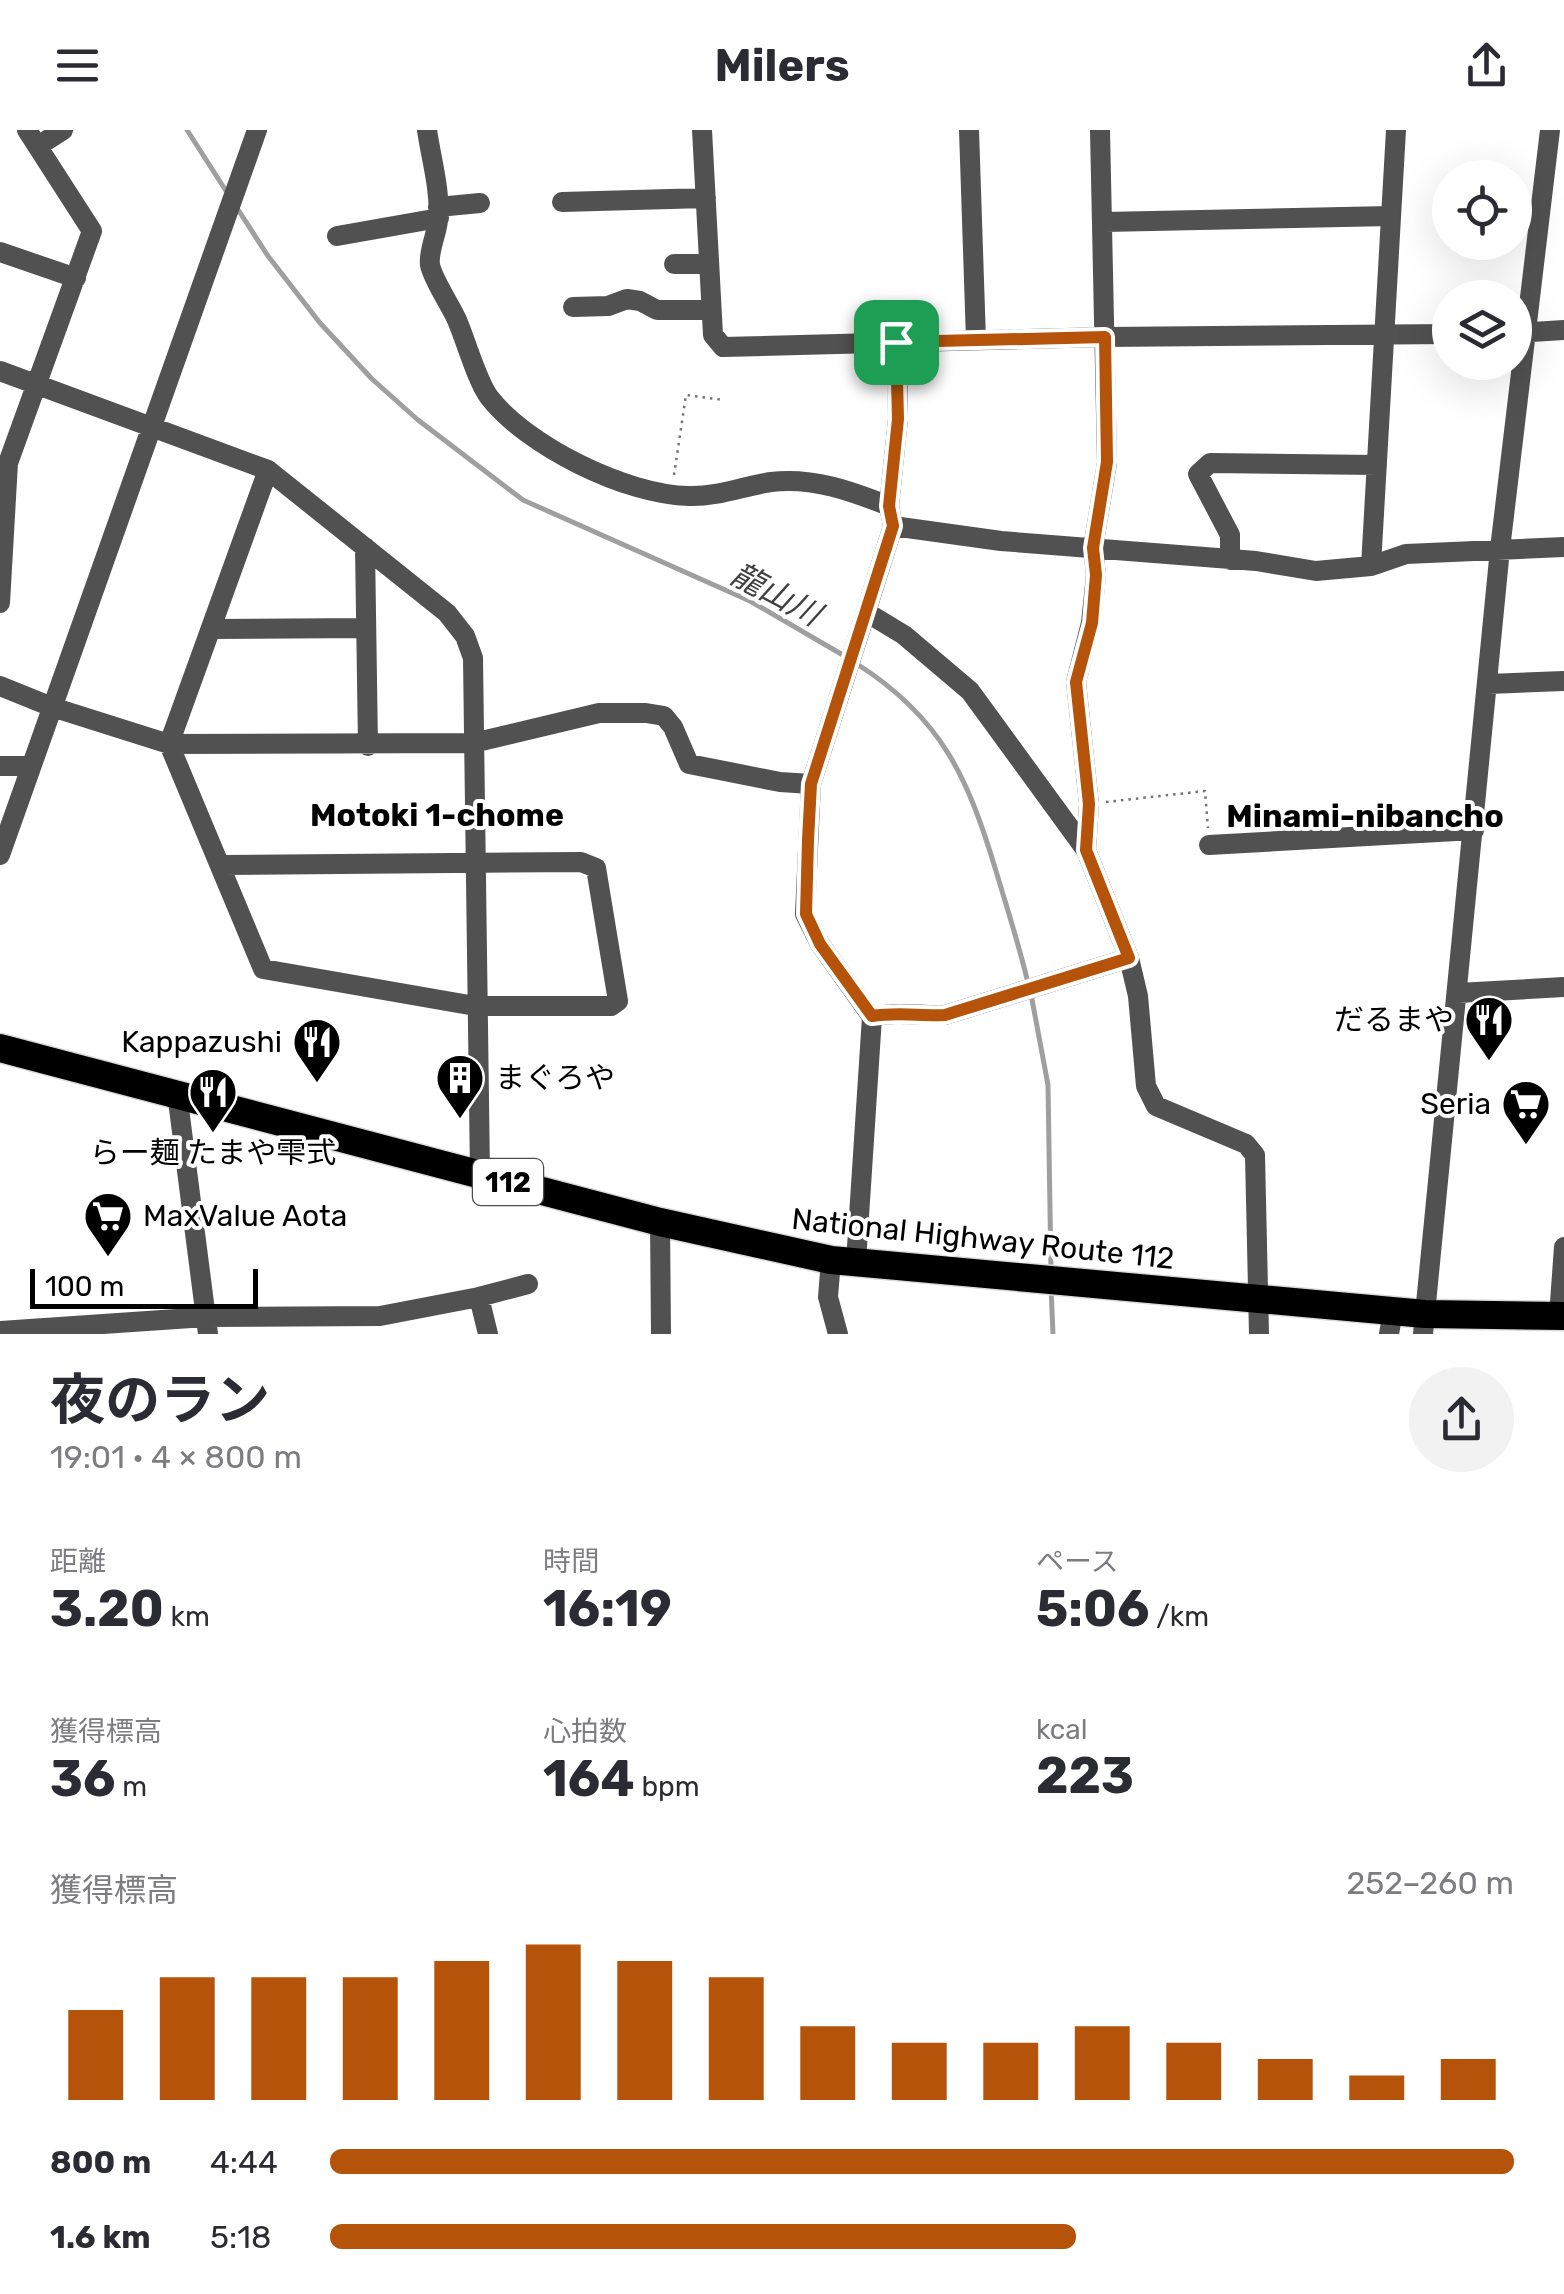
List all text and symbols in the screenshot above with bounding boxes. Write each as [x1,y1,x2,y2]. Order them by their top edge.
icon: menu [50,38,105,93]
icon: share [1459,38,1514,93]
text: Milers [714,39,850,92]
map controls [1432,160,1532,380]
button: locate [1432,160,1532,260]
button: layers [1432,280,1532,380]
pin [854,300,939,385]
icon: arrive [869,315,924,370]
water label: 龍山川 [725,555,830,635]
district label: Motoki 1-chome [310,796,564,834]
district label: Minami-nibancho [1226,797,1504,835]
restaurant icon: だるまや [1463,994,1515,1062]
place label: だるまや [1334,1002,1454,1038]
restaurant icon: Kappazushi [291,1016,343,1084]
place label: Kappazushi [121,1024,282,1060]
building icon: まぐろや [434,1052,486,1120]
place label: まぐろや [495,1060,615,1096]
restaurant icon: らー麺 たまや雫式 [187,1066,239,1134]
supermarket icon: Seria [1500,1078,1552,1146]
place label: Seria [1420,1086,1491,1122]
place label: らー麺 たまや雫式 [90,1135,336,1171]
road number: 112 [473,1159,543,1205]
supermarket icon: MaxValue Aota [82,1190,134,1258]
place label: MaxValue Aota [143,1198,347,1234]
street label: National Highway Route 112 [790,1201,1176,1277]
scale bar [30,1264,258,1308]
text: 100 m [45,1270,124,1303]
button: share [1409,1367,1514,1472]
text: 夜のラン [50,1368,270,1433]
text: 19:01 · 4 × 800 m [50,1438,302,1476]
text: 距離 [50,1545,106,1578]
text: 時間 [543,1545,599,1578]
text: ペース [1036,1545,1119,1578]
text: 3.20 [50,1579,164,1639]
text: 16:19 [543,1579,672,1639]
text: 5:06 [1036,1579,1149,1639]
text: km [164,1600,210,1633]
text: /km [1149,1600,1209,1633]
text: kcal [1036,1713,1087,1746]
text: 獲得標高 [50,1715,162,1748]
text: 心拍数 [543,1715,627,1748]
text: 223 [1036,1746,1134,1806]
text: 36 [50,1749,116,1809]
text: 164 [543,1749,635,1809]
text: m [116,1770,147,1803]
text: bpm [635,1770,700,1803]
text: 252–260 m [1346,1864,1514,1902]
text: 獲得標高 [50,1871,178,1909]
text: 800 m [50,2143,151,2181]
text: 4:44 [210,2143,278,2181]
text: 1.6 km [50,2218,151,2256]
text: 5:18 [210,2218,271,2256]

